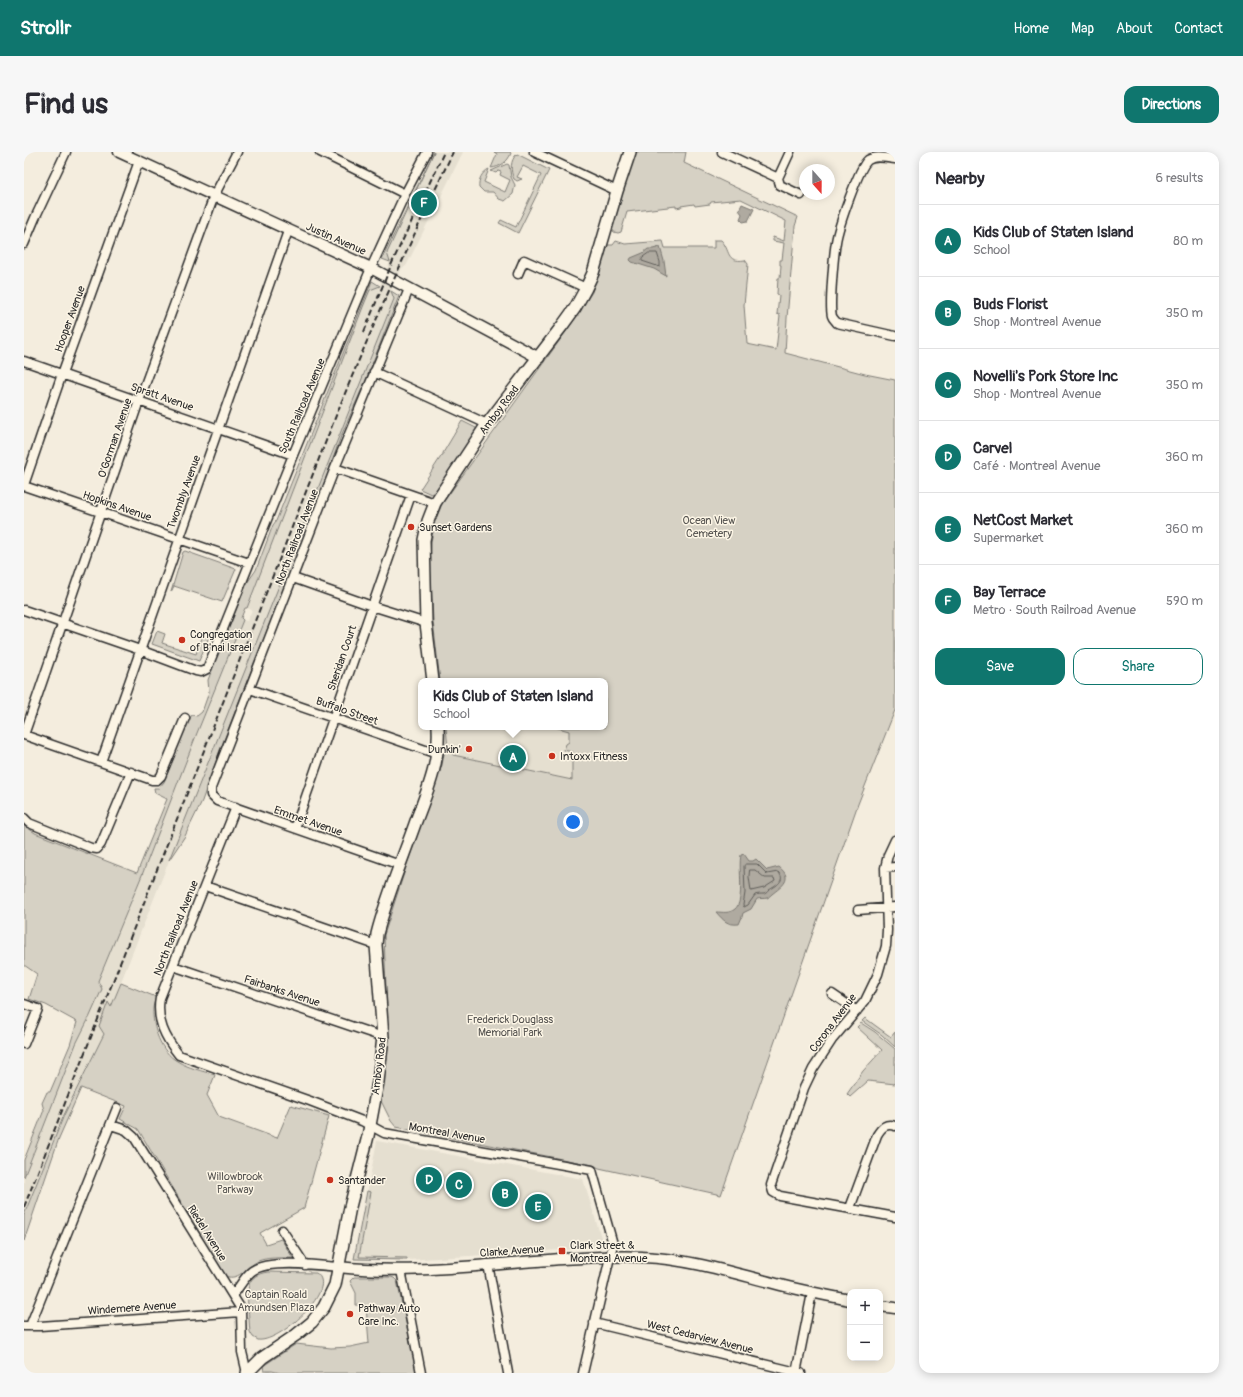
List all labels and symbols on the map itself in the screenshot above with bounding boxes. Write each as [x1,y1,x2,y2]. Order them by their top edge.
north arrow [799,164,835,200]
pin: F [411,188,437,218]
street label: Justin Avenue [304,220,369,258]
street label: Hooper Avenue [52,284,88,354]
street label: South Railroad Avenue [276,356,328,456]
street label: Spratt Avenue [129,380,196,414]
street label: Amboy Road [476,383,522,437]
street label: O'Gorman Avenue [95,396,135,479]
street label: Twombly Avenue [165,453,204,531]
street label: North Railroad Avenue [273,487,321,587]
street label: Hopkins Avenue [81,488,154,524]
park label: Ocean View Cemetery [683,514,736,540]
place label: Sunset Gardens [419,521,492,534]
marker: Sunset Gardens [406,522,416,532]
street label: Sheridan Court [325,623,359,692]
place label: Congregation of B'nai Israel [190,628,252,654]
marker: Congregation of B'nai Israel [177,635,187,645]
street label: Buffalo Street [314,694,380,728]
place label: Dunkin' [428,743,461,756]
pin: A [500,743,526,773]
marker: Dunkin' [464,744,474,754]
place label: Intoxx Fitness [560,750,627,763]
marker: Intoxx Fitness [547,751,557,761]
street label: Emmet Avenue [272,803,344,839]
your location [563,812,583,832]
street label: North Railroad Avenue [151,878,201,978]
street label: Fairbanks Avenue [242,973,322,1010]
street label: Corona Avenue [807,991,860,1055]
park label: Frederick Douglass Memorial Park [467,1013,553,1039]
street label: Amboy Road [369,1036,389,1096]
street label: Montreal Avenue [408,1120,487,1146]
pin: D [416,1165,442,1195]
park label: Willowbrook Parkway [207,1170,263,1196]
pin: C [446,1170,472,1200]
place label: Santander [338,1174,386,1187]
marker: Santander [325,1175,335,1185]
pin: B [492,1179,518,1209]
pin: E [525,1192,551,1222]
street label: Riedel Avenue [185,1203,230,1264]
place label: Clark Street & Montreal Avenue [570,1239,648,1265]
street label: Clarke Avenue [479,1242,545,1260]
marker: Clark Street & Montreal Avenue [557,1246,567,1256]
park label: Captain Roald Amundsen Plaza [237,1288,315,1314]
street label: Windemere Avenue [87,1298,177,1318]
place label: Pathway Auto Care Inc. [358,1302,420,1328]
marker: Pathway Auto Care Inc. [345,1309,355,1319]
street label: West Cedarview Avenue [645,1317,755,1357]

